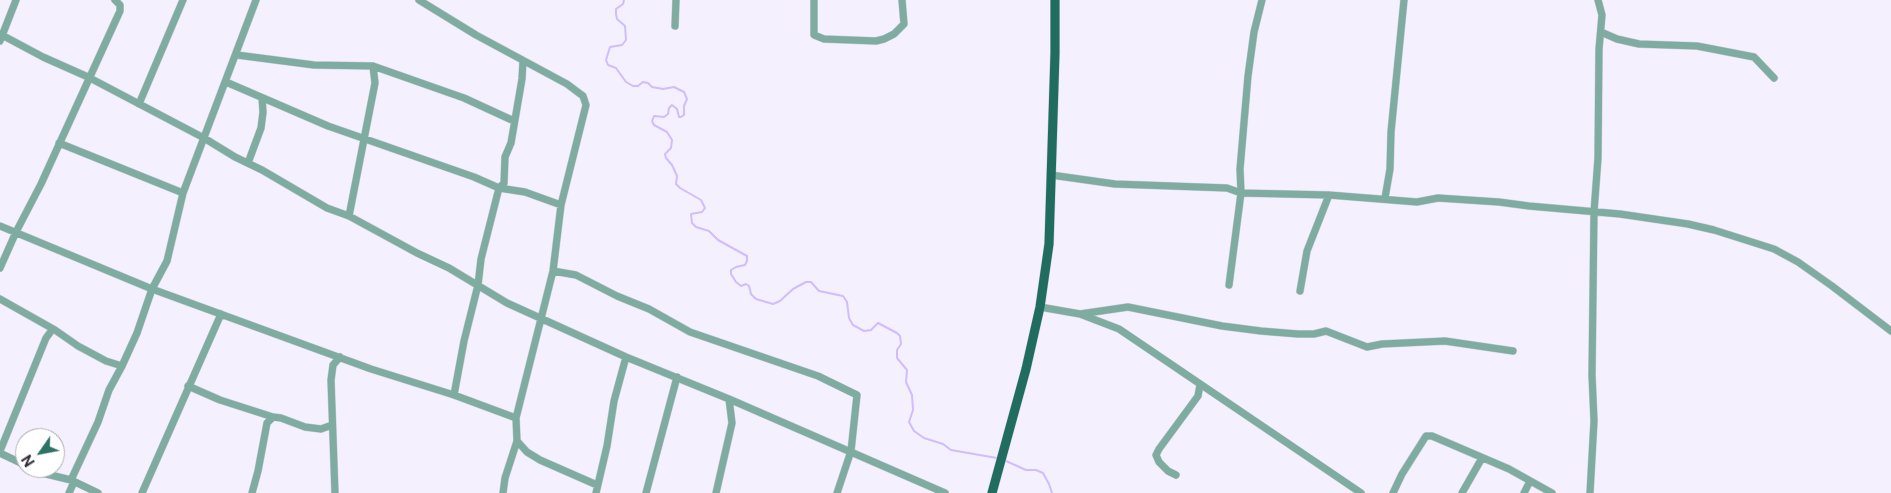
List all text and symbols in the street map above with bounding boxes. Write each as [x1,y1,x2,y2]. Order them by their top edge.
north arrow [15,428,65,478]
text: N [19,452,38,470]

